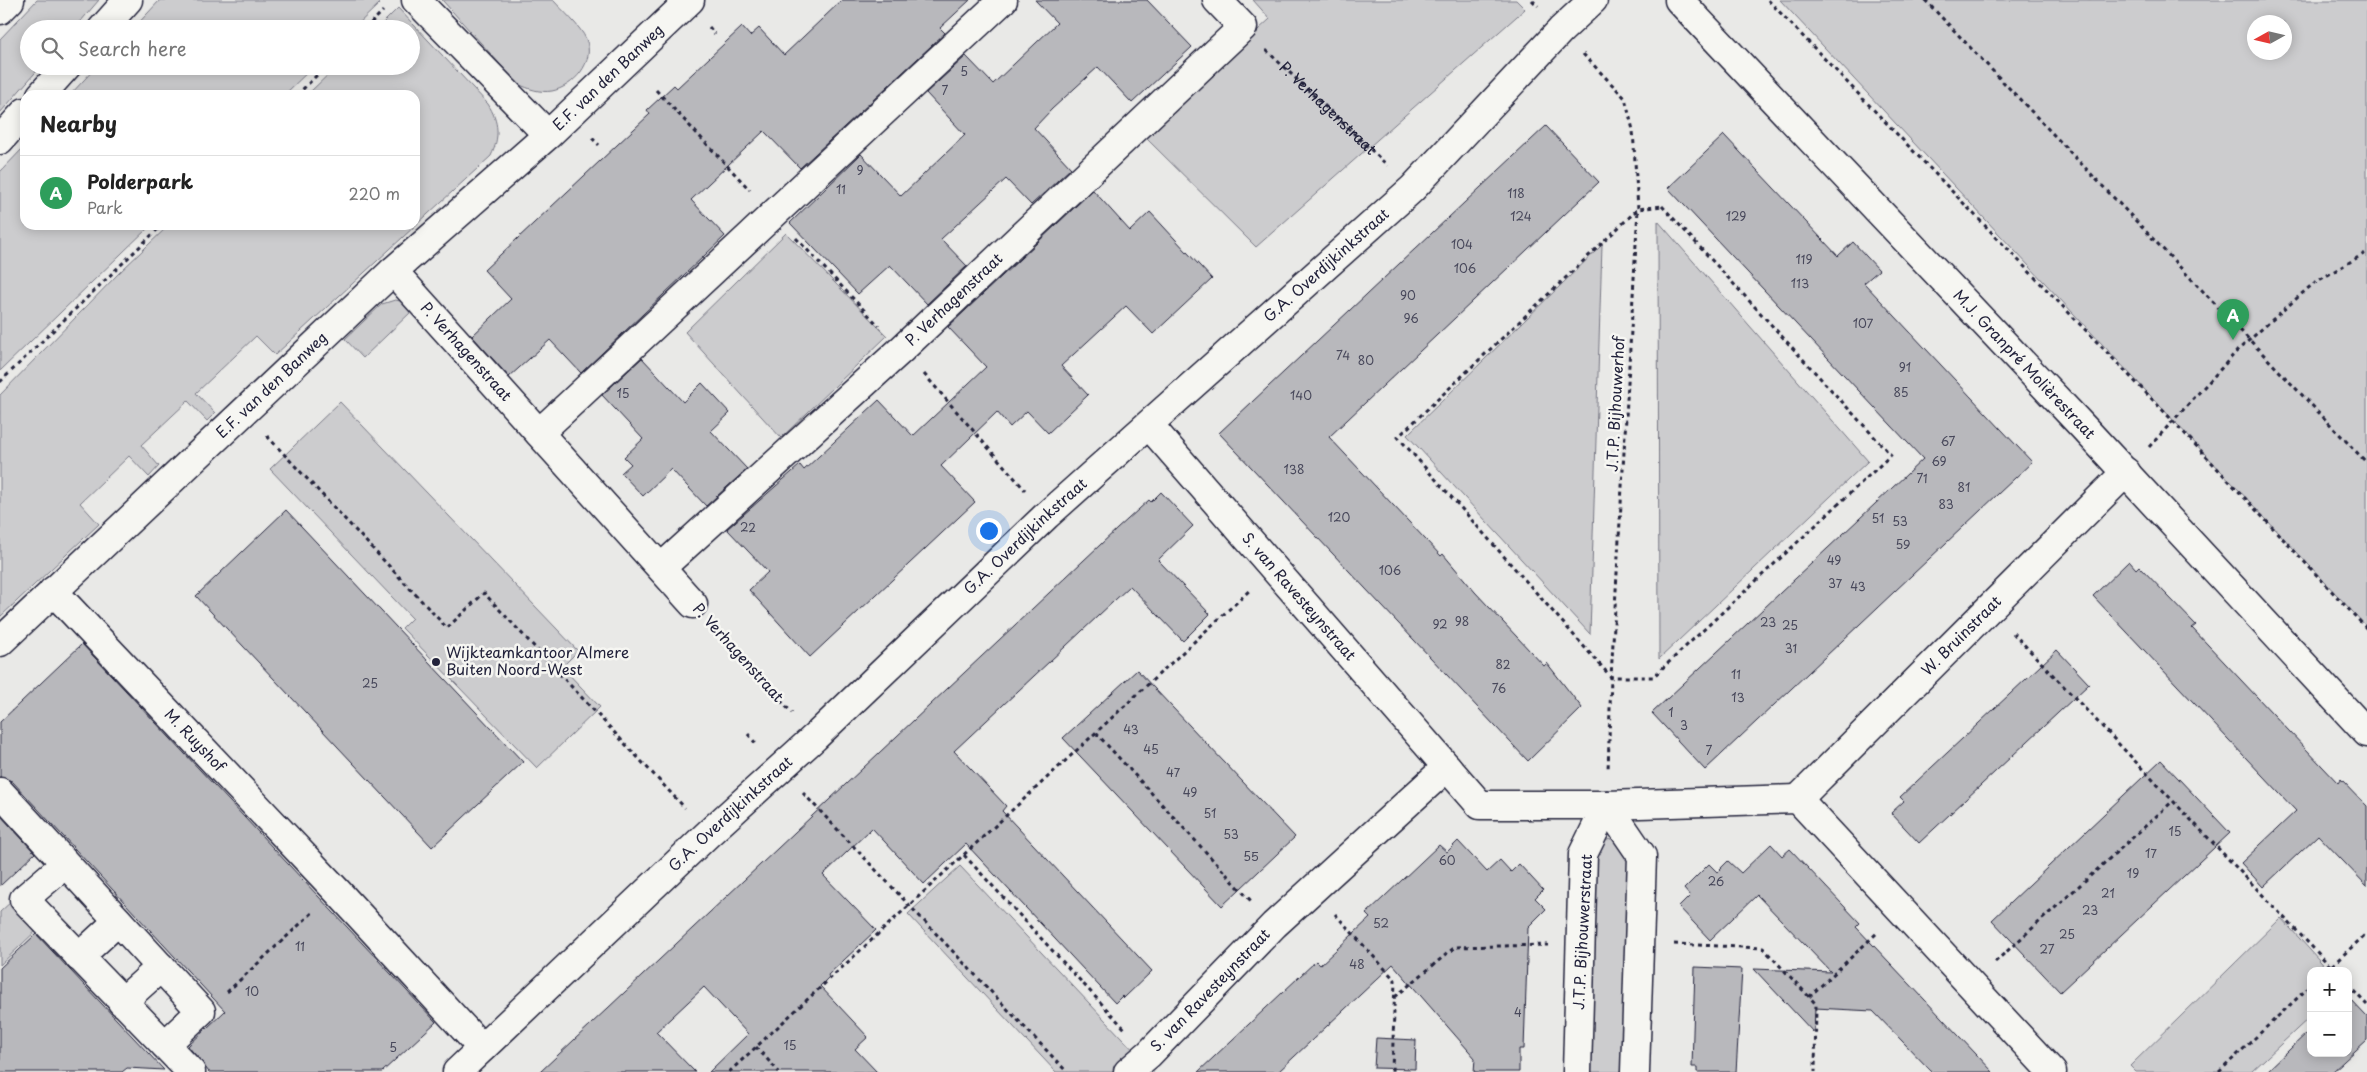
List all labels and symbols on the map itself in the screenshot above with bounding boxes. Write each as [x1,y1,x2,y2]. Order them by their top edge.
north arrow [2247,15,2292,60]
street label: E.F. van den Banweg [547,18,668,135]
street label: P. Verhagenstraat [1275,55,1382,159]
house number: 5 [960,62,968,80]
house number: 7 [942,81,949,99]
house number: 9 [856,161,864,179]
house number: 11 [836,180,846,198]
house number: 118 [1507,184,1525,202]
street label: G.A. Overdijkinkstraat [1257,202,1394,327]
house number: 124 [1510,207,1532,225]
house number: 129 [1726,207,1746,225]
house number: 104 [1451,235,1473,253]
street label: P. Verhagenstraat [899,247,1007,351]
house number: 119 [1795,250,1813,268]
house number: 106 [1454,259,1476,277]
house number: 113 [1791,274,1809,292]
street label: M.J. Granpré Molièrestraat [1949,284,2102,444]
house number: 90 [1400,286,1416,304]
street label: P. Verhagenstraat [416,296,518,406]
pin: A [2217,299,2249,340]
house number: 96 [1403,309,1419,327]
house number: 107 [1853,314,1874,332]
street label: E.F. van den Banweg [210,326,332,443]
street label: J.T.P. Bijhouwerhof [1599,334,1630,472]
house number: 74 [1336,346,1350,364]
house number: 80 [1358,351,1374,369]
house number: 91 [1899,358,1911,376]
house number: 85 [1894,383,1908,401]
house number: 15 [616,384,630,402]
house number: 140 [1290,386,1312,404]
house number: 67 [1941,432,1956,450]
house number: 69 [1931,452,1947,470]
house number: 138 [1284,460,1304,478]
house number: 71 [1916,469,1928,487]
street label: G.A. Overdijkinkstraat [958,472,1091,599]
house number: 81 [1958,478,1970,496]
house number: 83 [1938,495,1954,513]
house number: 120 [1328,508,1350,526]
house number: 51 [1872,509,1884,527]
house number: 53 [1892,512,1908,530]
house number: 22 [740,518,756,536]
your location [976,518,1002,544]
street label: S. van Ravesteynstraat [1237,527,1362,665]
house number: 59 [1896,535,1910,553]
house number: 49 [1827,551,1841,569]
house number: 106 [1379,561,1401,579]
house number: 37 [1828,574,1843,592]
house number: 43 [1850,577,1866,595]
street label: W. Bruinstraat [1915,590,2006,680]
street label: P. Verhagenstraat [688,597,790,707]
house number: 98 [1455,612,1469,630]
house number: 23 [1760,613,1776,631]
house number: 92 [1432,615,1448,633]
house number: 25 [1782,616,1798,634]
house number: 31 [1785,639,1797,657]
place label: Wijkteamkantoor Almere Buiten Noord-West [446,640,629,680]
house number: 82 [1496,655,1511,673]
marker: Wijkteamkantoor Almere Buiten Noord-West [430,656,442,668]
house number: 11 [1731,665,1741,683]
house number: 25 [362,674,378,692]
house number: 76 [1492,679,1506,697]
house number: 13 [1731,688,1745,706]
street label: M. Ruyshof [160,703,232,777]
house number: 1 [1668,703,1674,721]
house number: 3 [1680,716,1688,734]
house number: 43 [1123,720,1139,738]
house number: 45 [1143,740,1159,758]
house number: 7 [1706,741,1713,759]
street label: G.A. Overdijkinkstraat [662,750,797,876]
house number: 47 [1166,763,1181,781]
house number: 49 [1183,783,1197,801]
house number: 51 [1204,804,1216,822]
house number: 15 [2168,822,2182,840]
house number: 53 [1223,825,1239,843]
house number: 17 [2145,844,2157,862]
house number: 55 [1243,847,1259,865]
house number: 60 [1438,851,1456,869]
street label: J.T.P. Bijhouwerstraat [1566,853,1597,1010]
house number: 19 [2127,864,2139,882]
house number: 26 [1708,872,1724,890]
house number: 21 [2101,884,2115,902]
house number: 23 [2082,901,2098,919]
house number: 52 [1373,914,1389,932]
street label: S. van Ravesteynstraat [1144,923,1275,1056]
house number: 25 [2059,925,2075,943]
house number: 11 [295,937,305,955]
house number: 27 [2040,940,2055,958]
house number: 48 [1349,955,1365,973]
house number: 10 [245,982,259,1000]
house number: 4 [1514,1003,1522,1021]
house number: 15 [783,1036,797,1054]
house number: 5 [389,1038,397,1056]

